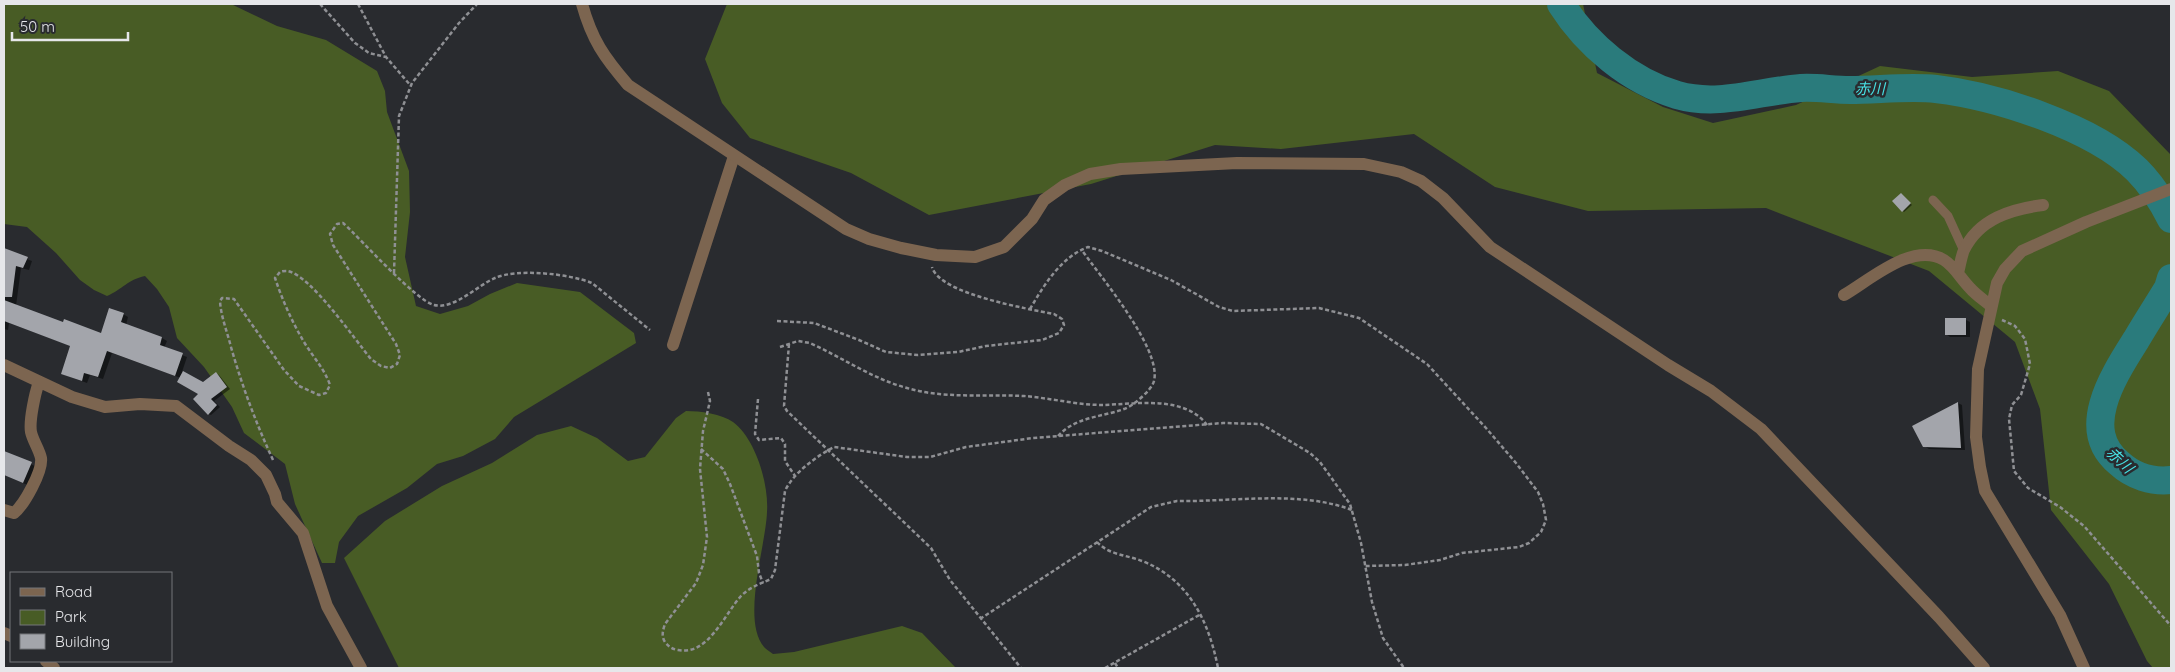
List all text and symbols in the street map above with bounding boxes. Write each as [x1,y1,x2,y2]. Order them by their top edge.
scale bar [12,10,129,42]
text: 50 m [20,17,55,36]
water label: 赤川 [1855,79,1887,98]
water label: 赤川 [2103,443,2139,479]
legend [10,572,172,662]
text: Road [55,582,92,601]
text: Park [55,607,87,626]
text: Building [55,632,110,651]

